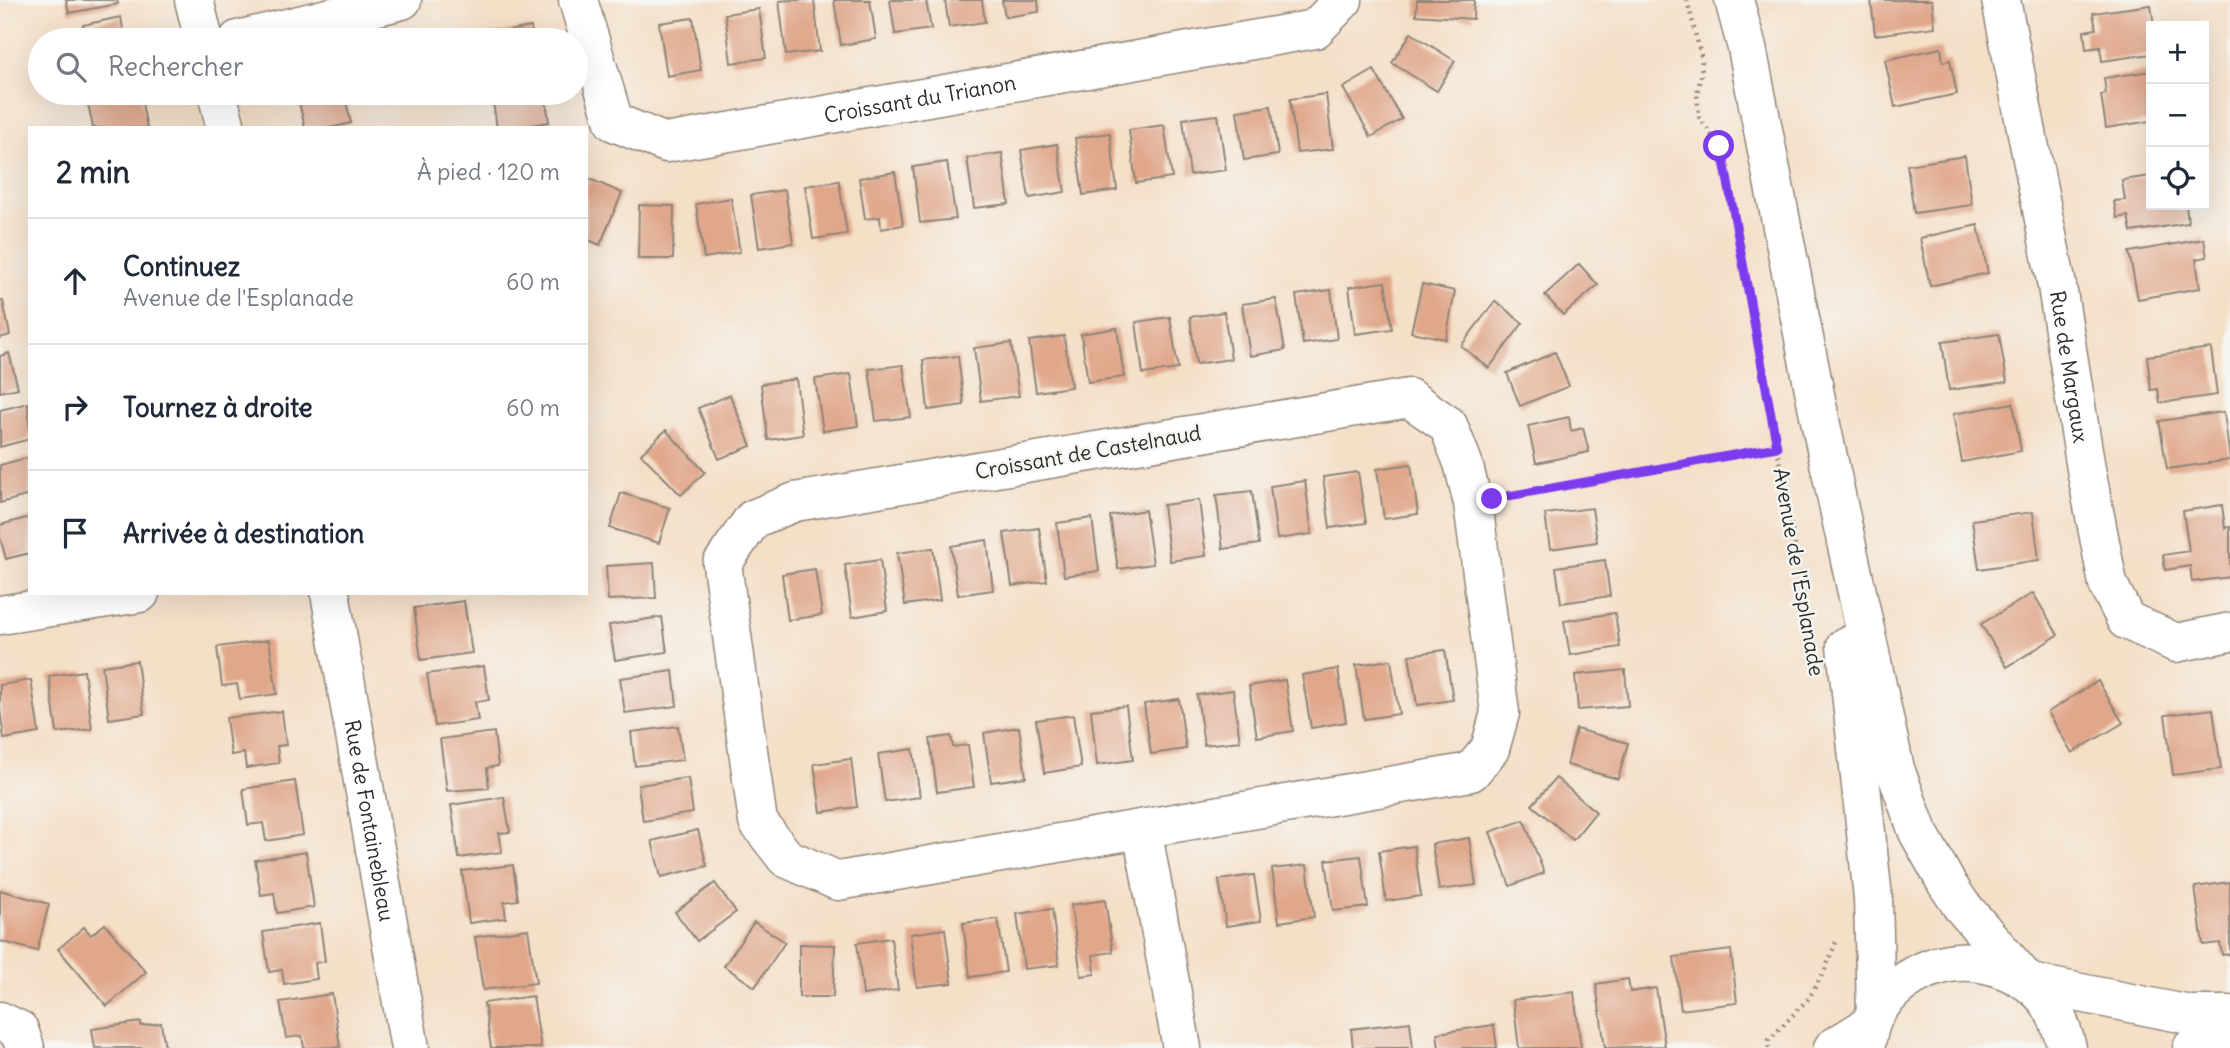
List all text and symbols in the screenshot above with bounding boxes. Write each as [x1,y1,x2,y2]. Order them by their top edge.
map controls [2146,21,2209,210]
button: + [2146,21,2209,84]
search box [28,28,588,105]
icon: search [52,48,90,86]
text: Rechercher [108,50,244,83]
street label: Croissant du Trianon [822,68,1018,129]
button: − [2146,84,2209,147]
route start [1703,130,1734,161]
button: locate [2146,147,2209,210]
text: 2 min [56,153,130,191]
text: À pied · 120 m [417,157,560,186]
text: Continuez [123,250,240,283]
icon: ahead [56,262,94,300]
text: 60 m [506,267,560,296]
text: Avenue de l'Esplanade [123,283,354,312]
street label: Rue de Margaux [2044,289,2095,445]
icon: right [56,388,94,426]
text: Tournez à droite [123,391,313,424]
text: 60 m [506,393,560,422]
street label: Croissant de Castelnaud [973,419,1203,485]
street label: Avenue de l'Esplanade [1767,466,1831,678]
route end [1476,483,1507,514]
icon: arrive [56,514,94,552]
text: Arrivée à destination [123,517,364,550]
street label: Rue de Fontainebleau [339,718,401,923]

